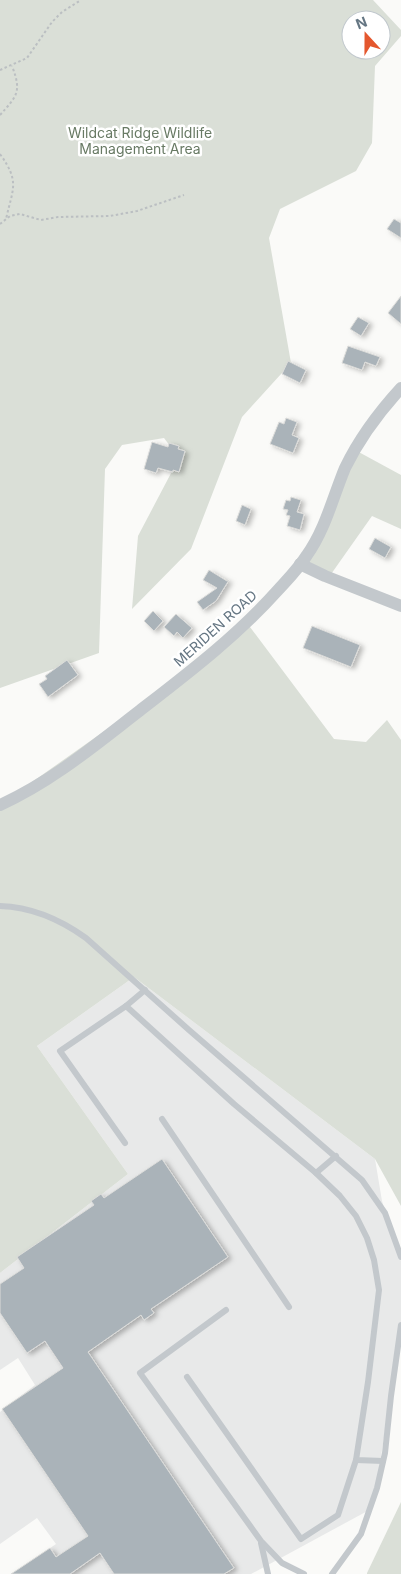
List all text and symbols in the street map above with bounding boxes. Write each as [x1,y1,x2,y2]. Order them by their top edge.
north arrow [341,10,391,60]
text: N [353,13,369,32]
park label: Wildcat Ridge Wildlife Management Area [68,124,212,157]
street label: MERIDEN ROAD [170,586,260,670]

